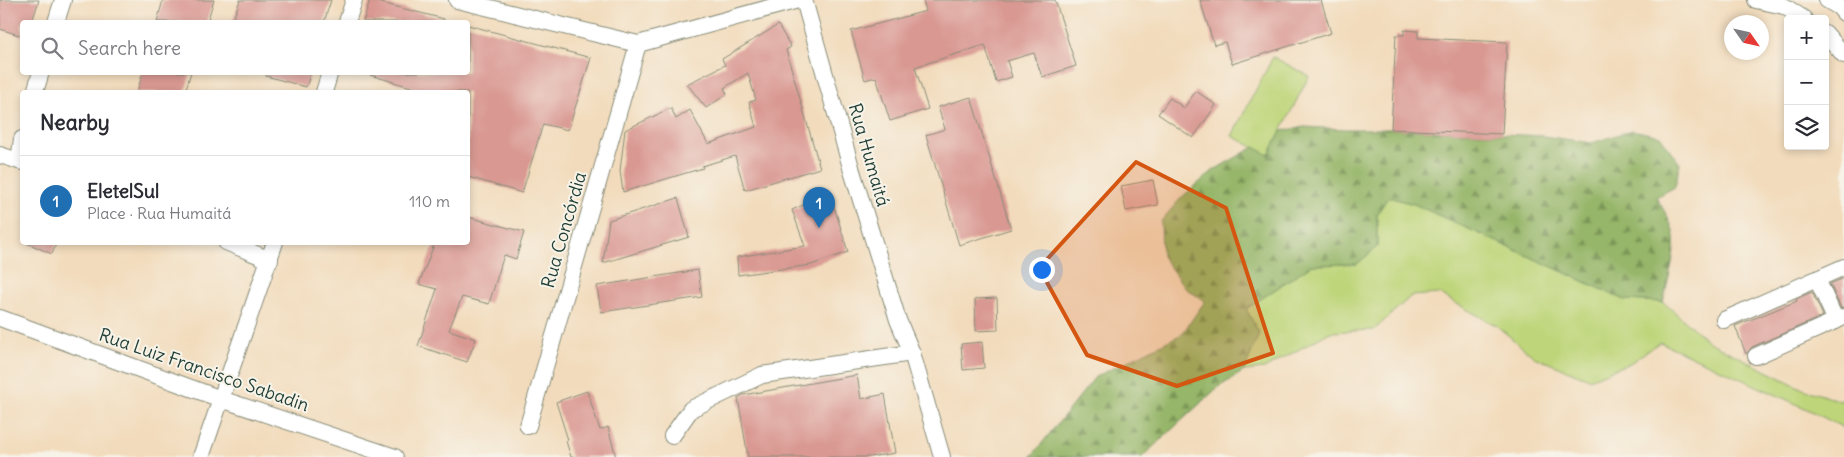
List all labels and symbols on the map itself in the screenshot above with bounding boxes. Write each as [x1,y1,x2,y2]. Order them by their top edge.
north arrow [1724,15,1769,60]
street label: Rua Humaitá [844,101,895,209]
street label: Rua Concórdia [536,169,591,291]
pin: 1 [803,187,835,228]
your location [1029,257,1055,283]
street label: Rua Luiz Francisco Sabadin [96,323,312,416]

